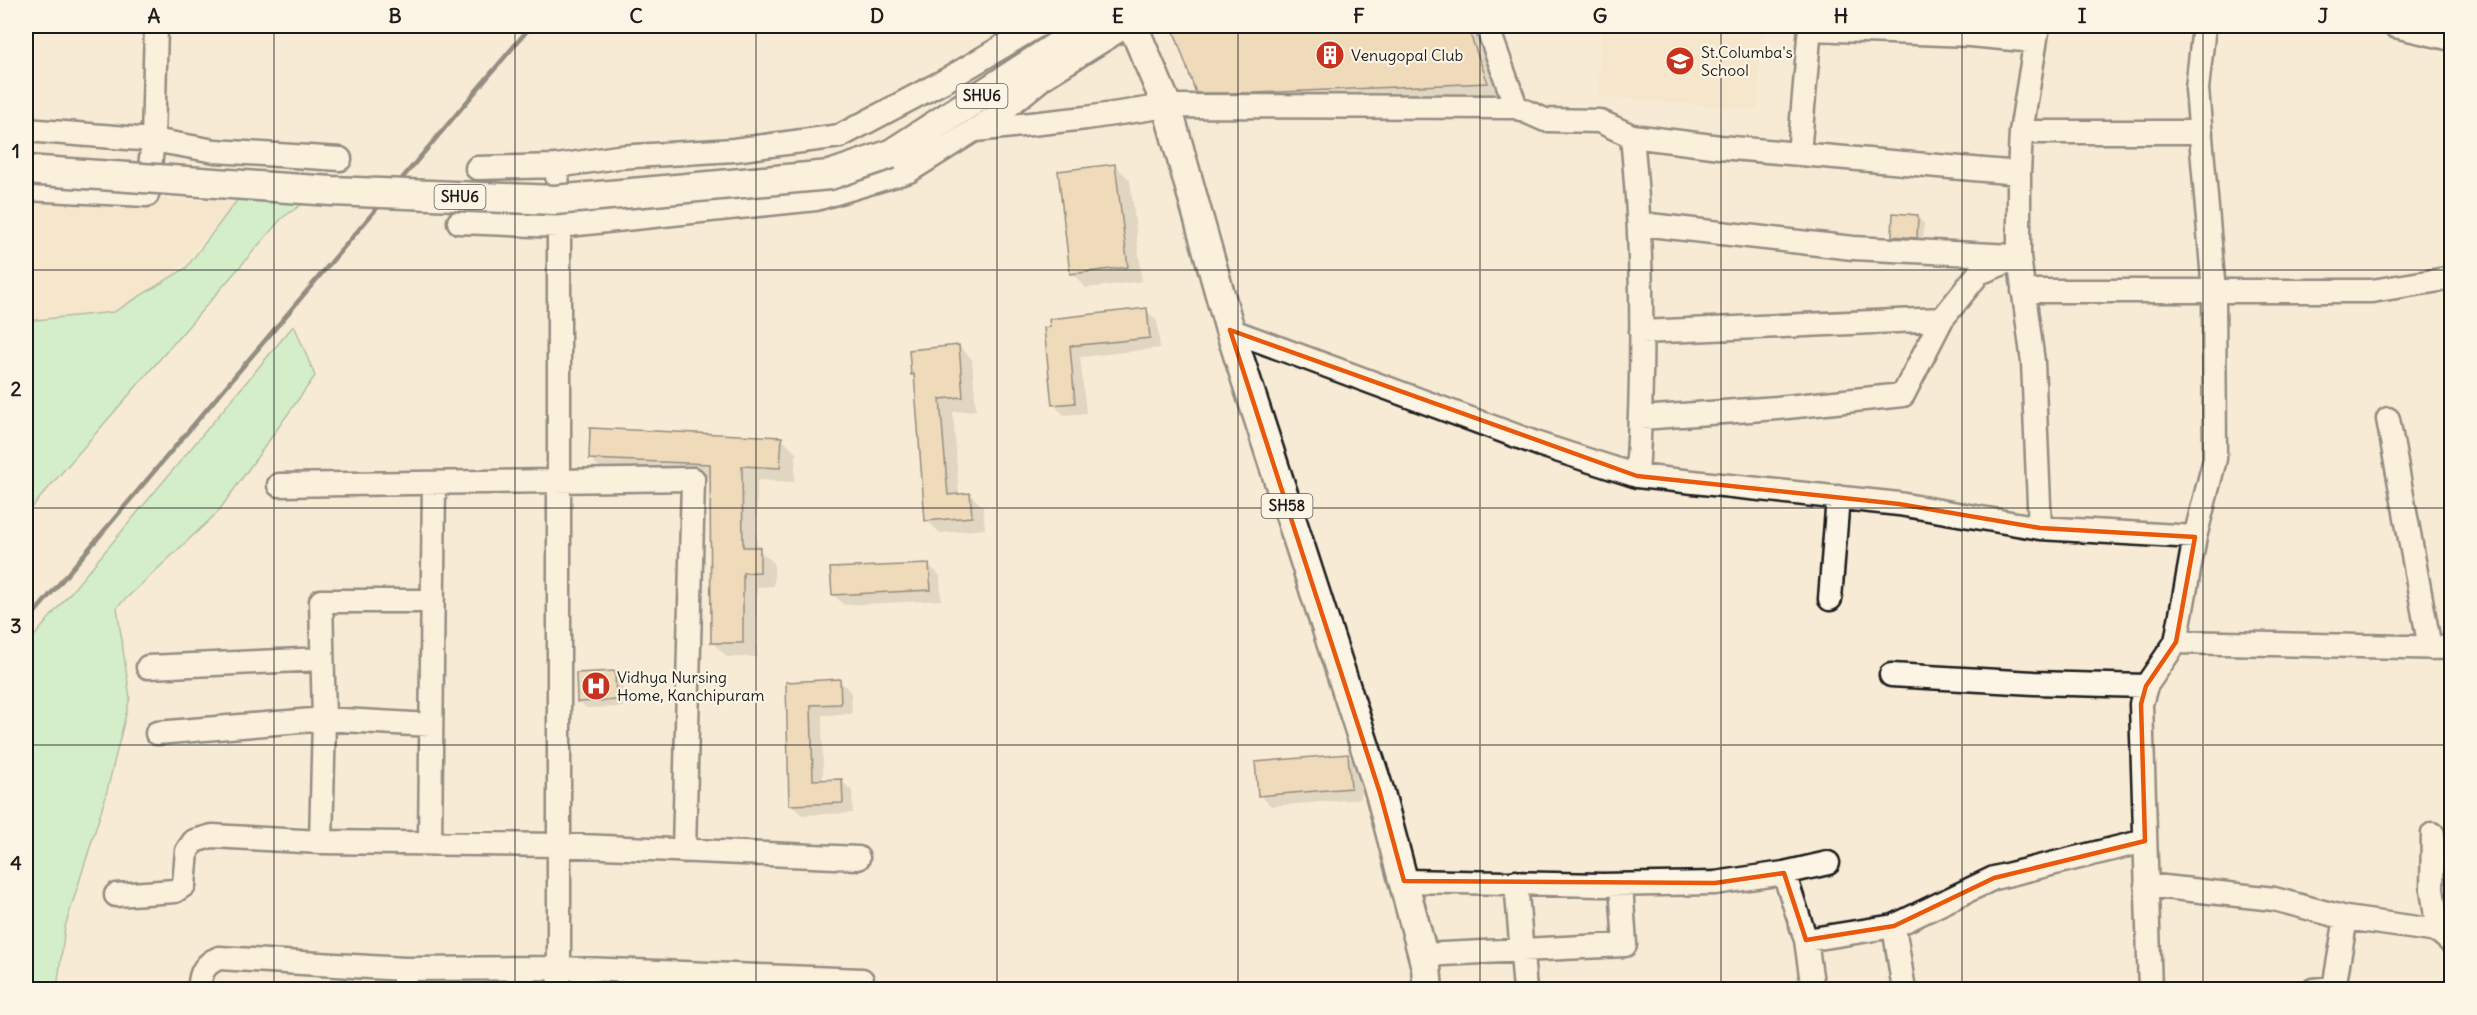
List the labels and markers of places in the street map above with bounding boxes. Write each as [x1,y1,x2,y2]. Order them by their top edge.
building icon: Venugopal Club [1314,39,1346,71]
place label: St.Columba's School [1701,42,1793,80]
place label: Venugopal Club [1351,45,1463,65]
school or university icon: St.Columba's School [1664,45,1696,77]
place label: Vidhya Nursing Home, Kanchipuram [617,667,764,705]
hospital icon: Vidhya Nursing Home, Kanchipuram [580,670,612,702]

